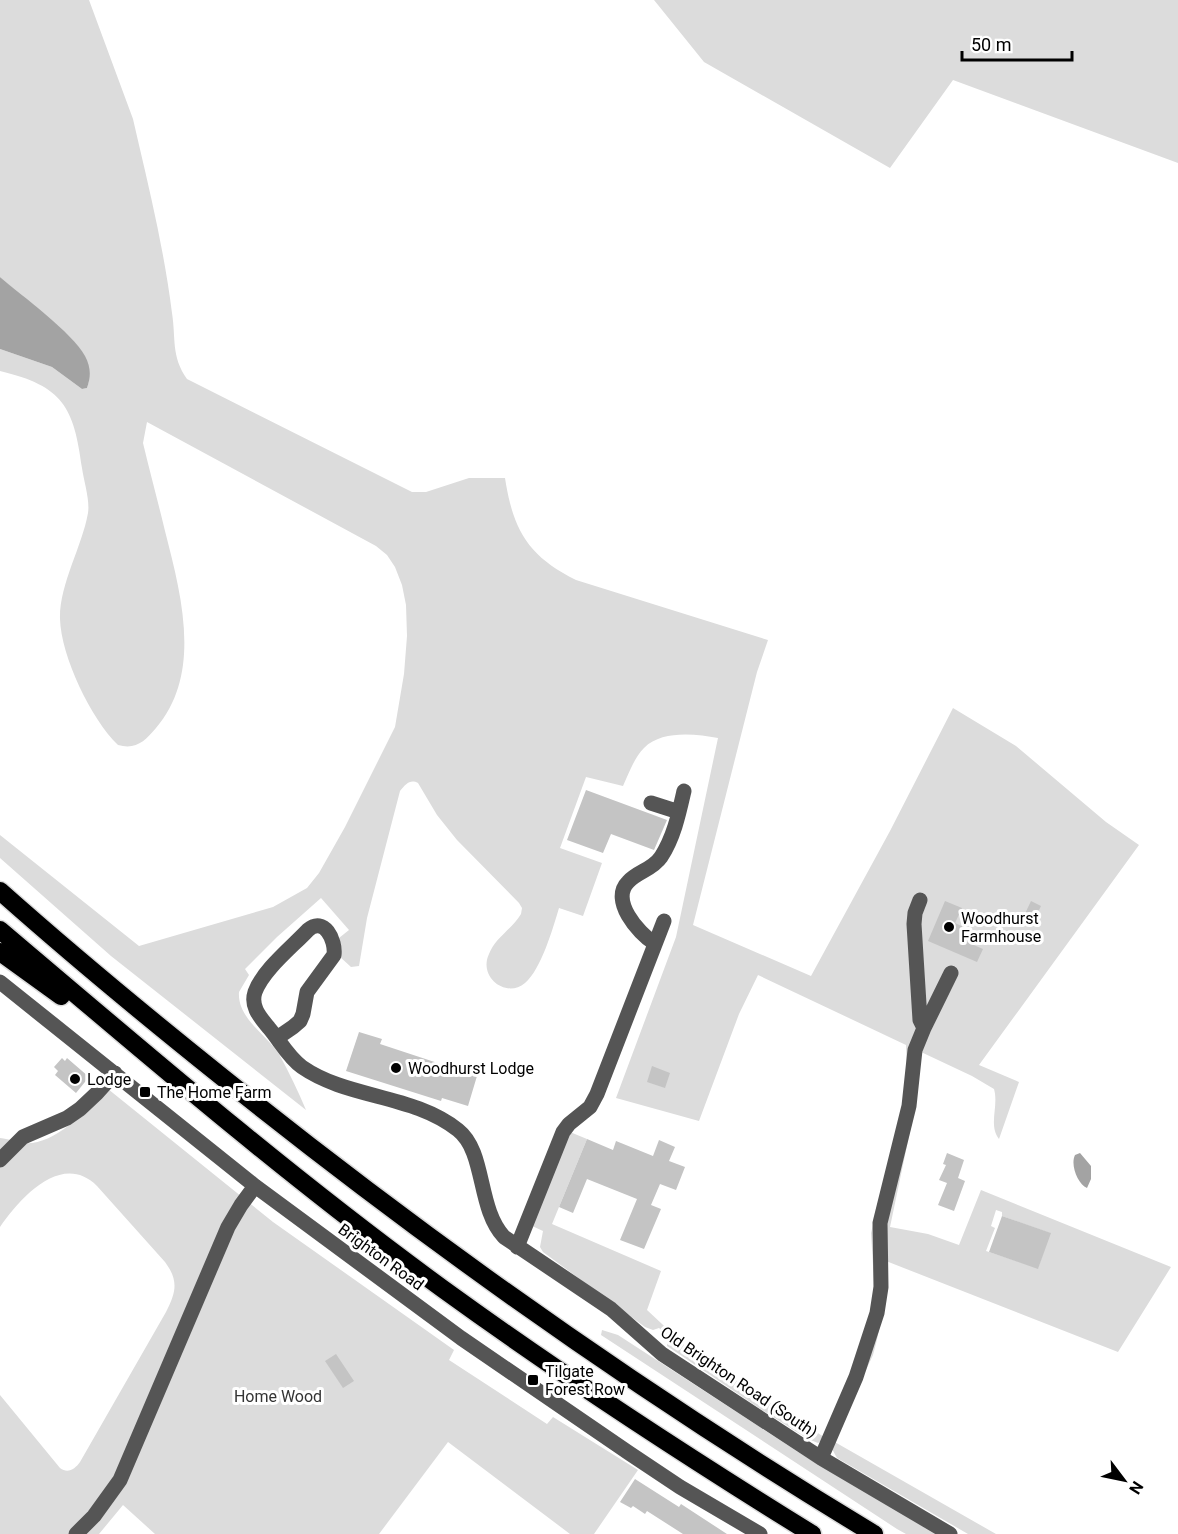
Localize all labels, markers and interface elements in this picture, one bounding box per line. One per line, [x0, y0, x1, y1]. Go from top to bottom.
scale bar [962, 24, 1072, 62]
text: 50 m [971, 34, 1011, 55]
place label: Woodhurst Farmhouse [961, 909, 1041, 946]
marker: Woodhurst Farmhouse [942, 920, 956, 934]
place label: Woodhurst Lodge [408, 1059, 534, 1078]
marker: Woodhurst Lodge [389, 1061, 403, 1075]
place label: Lodge [87, 1070, 131, 1089]
marker: Lodge [68, 1072, 82, 1086]
place label: The Home Farm [157, 1083, 272, 1102]
marker: The Home Farm [138, 1085, 152, 1099]
street label: Brighton Road [335, 1220, 427, 1294]
street label: Old Brighton Road (South) [657, 1322, 821, 1442]
place label: Tilgate Forest Row [545, 1362, 625, 1399]
marker: Tilgate Forest Row [526, 1373, 540, 1387]
park label: Home Wood [234, 1387, 322, 1406]
north arrow [1094, 1450, 1154, 1510]
text: N [1125, 1478, 1147, 1498]

